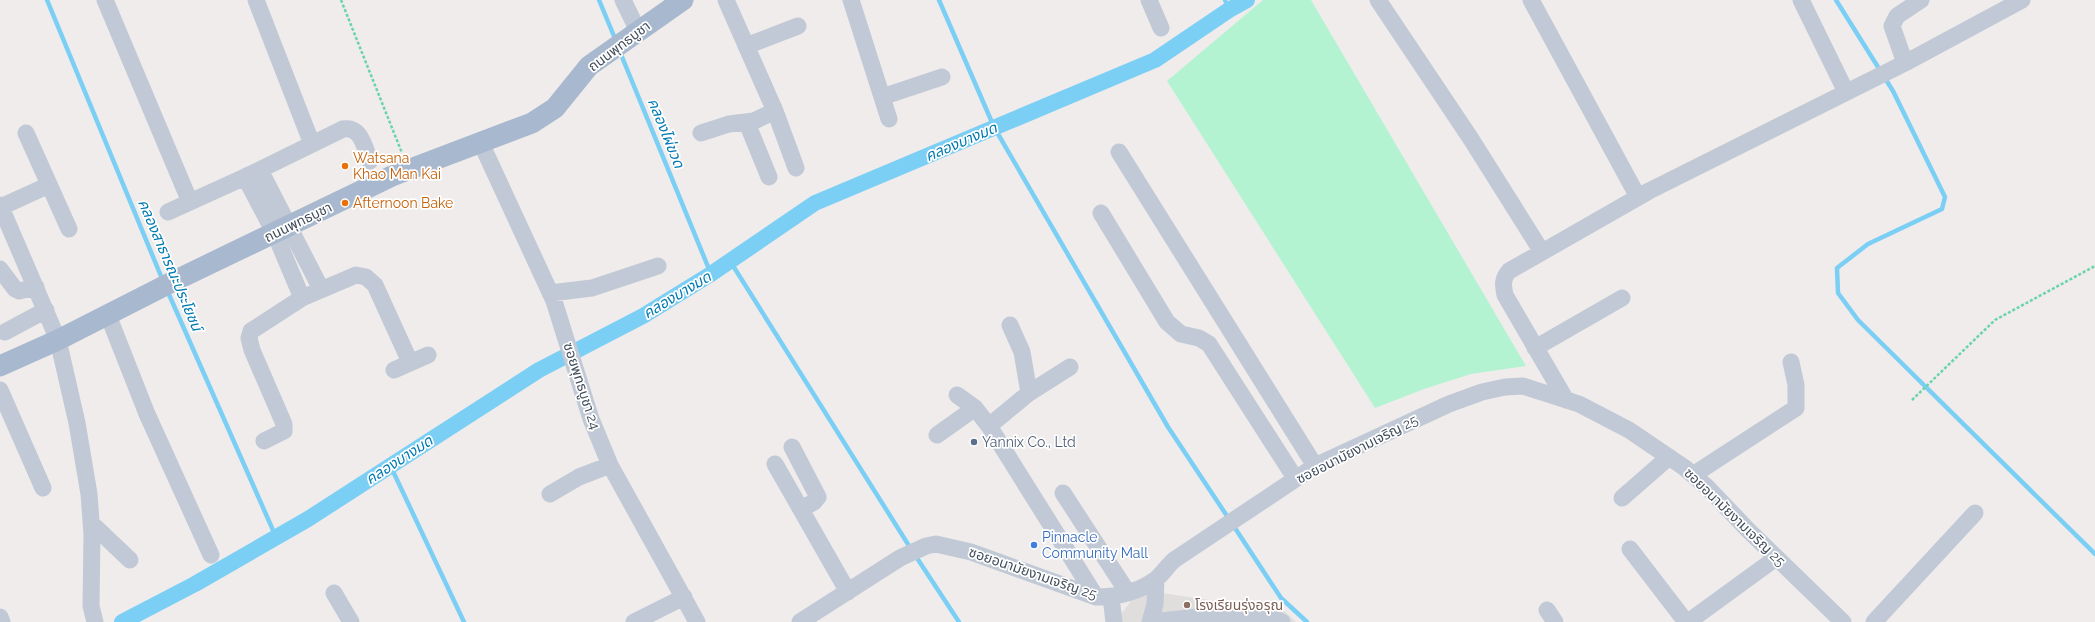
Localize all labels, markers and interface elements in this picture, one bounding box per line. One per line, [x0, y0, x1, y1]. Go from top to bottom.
street label: ถนนพุทธบูชา [585, 18, 654, 75]
water label: คลองไผ่ขวด [644, 96, 688, 171]
water label: คลองบางมด [922, 119, 1000, 165]
place label: Watsana Khao Man Kai [353, 150, 441, 182]
marker: Watsana Khao Man Kai [340, 161, 350, 171]
place label: Afternoon Bake [353, 195, 453, 211]
water label: คลองสาธารณะประโยชน์ [134, 196, 207, 336]
marker: Afternoon Bake [340, 198, 350, 208]
street label: ถนนพุทธบูชา [262, 199, 335, 246]
water label: คลองบางมด [640, 267, 715, 322]
street label: ซอยพุทธบูชา 24 [559, 341, 604, 432]
street label: ซอยอนามัยงามเจริญ 25 [1294, 411, 1421, 487]
water label: คลองบางมด [362, 431, 436, 488]
place label: Yannix Co., Ltd [982, 434, 1076, 450]
marker: Yannix Co., Ltd [969, 437, 979, 447]
street label: ซอยอนามัยงามเจริญ 25 [1681, 465, 1789, 570]
place label: Pinnacle Community Mall [1042, 529, 1148, 561]
marker: Pinnacle Community Mall [1029, 540, 1039, 550]
street label: ซอยอนามัยงามเจริญ 25 [967, 544, 1099, 603]
place label: โรงเรียนรุ่งอรุณ [1195, 597, 1283, 614]
marker: โรงเรียนรุ่งอรุณ [1182, 600, 1192, 610]

